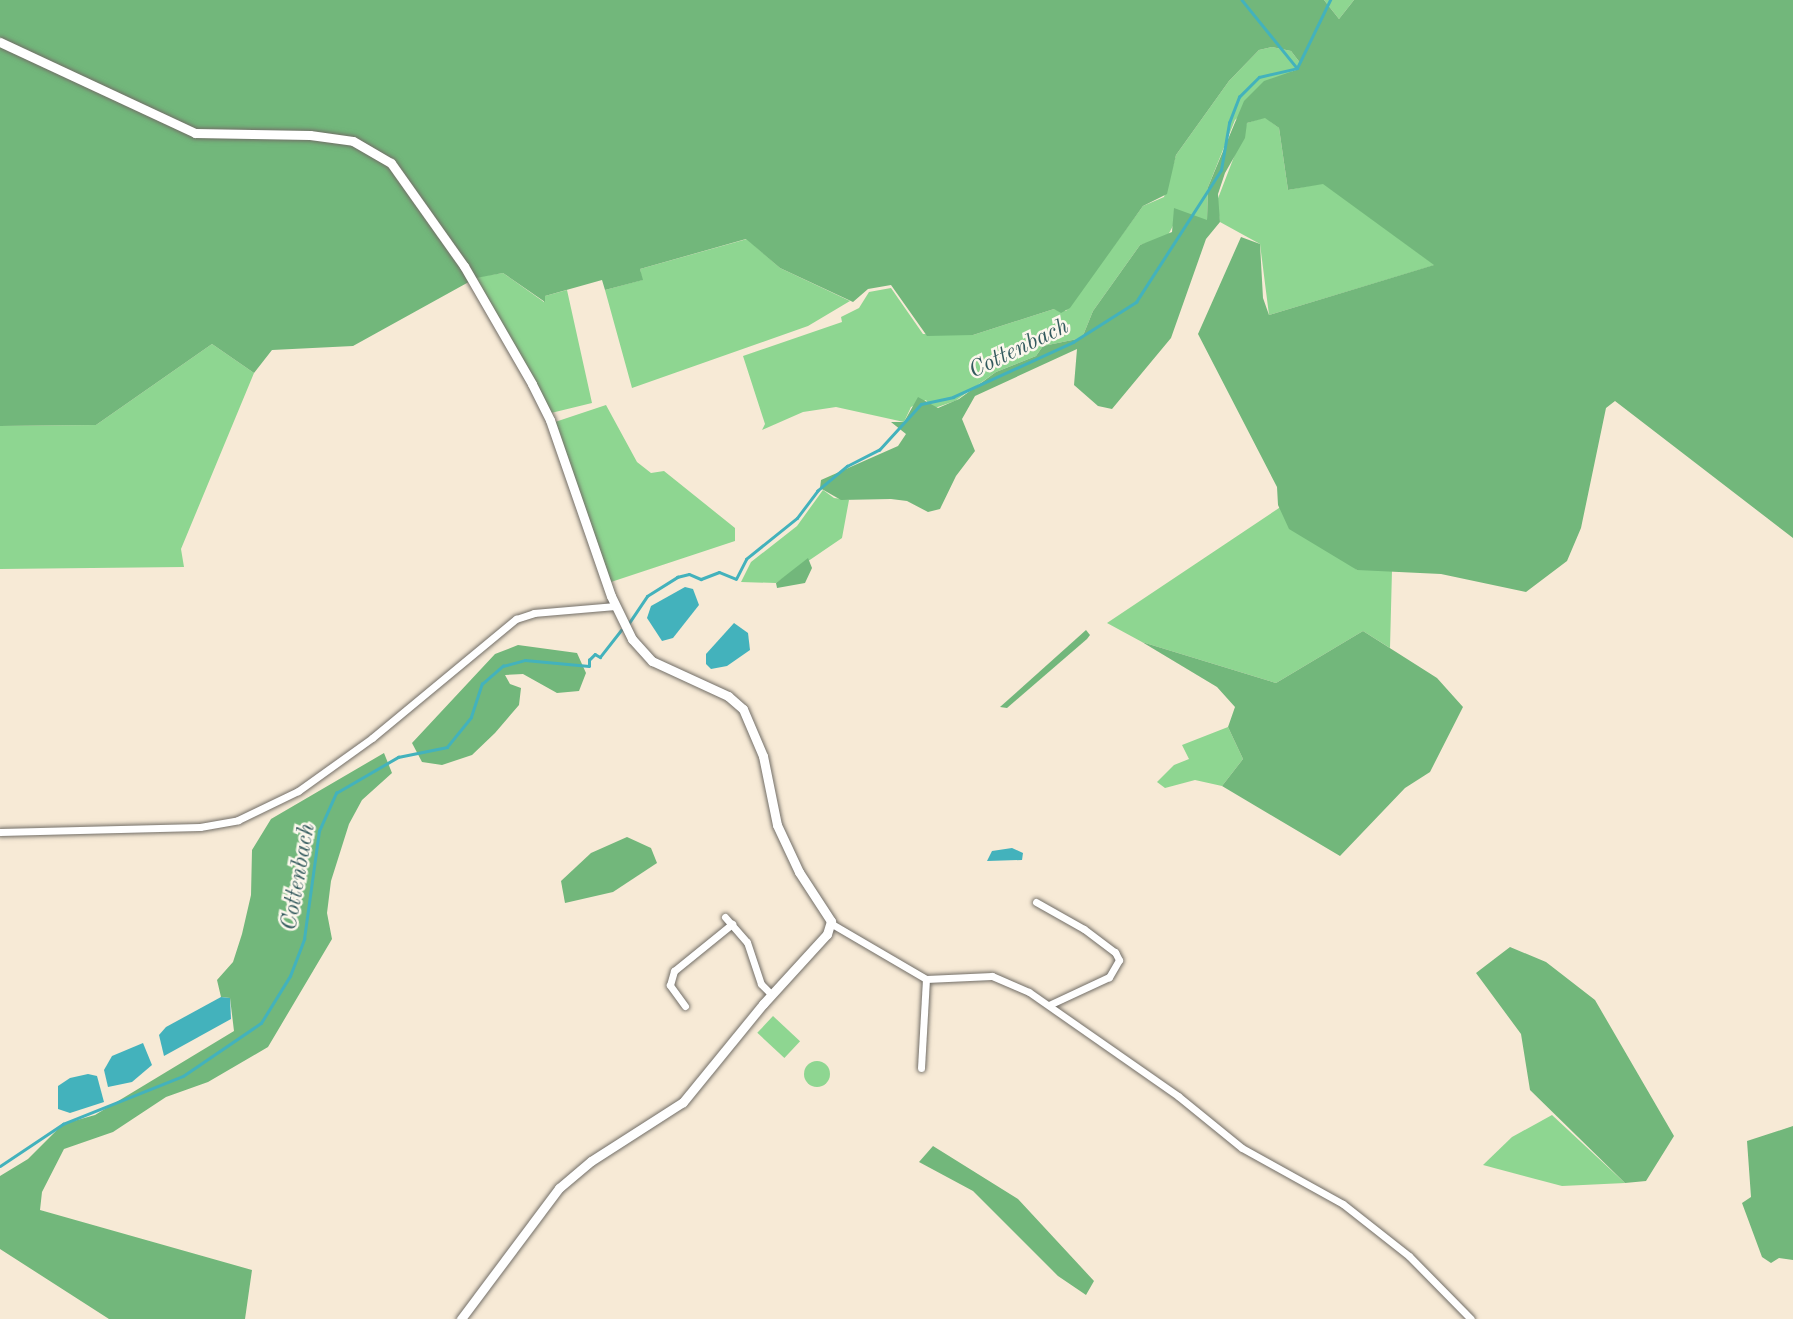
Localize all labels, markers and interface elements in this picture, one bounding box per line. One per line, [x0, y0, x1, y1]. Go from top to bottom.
water label: Cottenbach [964, 313, 1074, 385]
water label: Cottenbach [276, 821, 322, 933]

